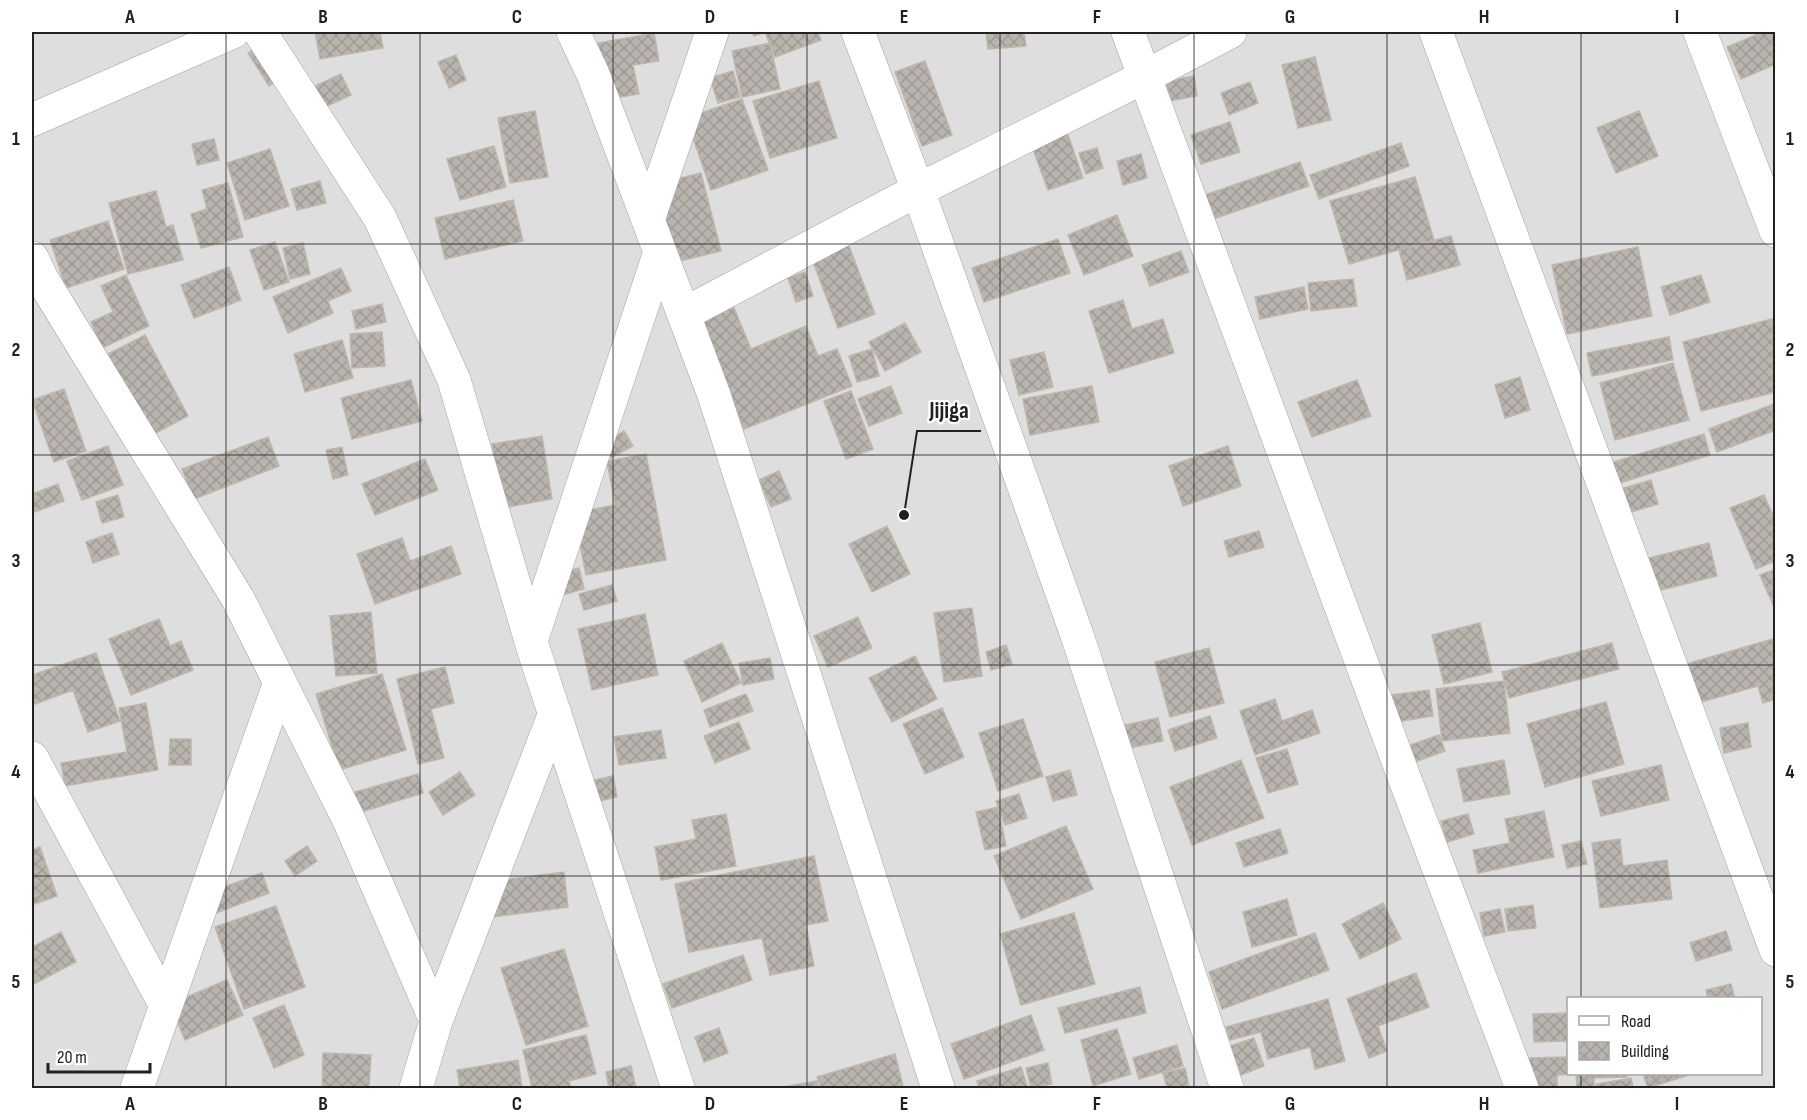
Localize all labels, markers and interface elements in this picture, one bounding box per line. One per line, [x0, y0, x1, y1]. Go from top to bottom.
text: A [124, 5, 135, 29]
text: B [318, 5, 328, 29]
text: C [512, 5, 522, 29]
text: D [705, 5, 715, 29]
text: E [900, 5, 908, 29]
text: F [1093, 5, 1101, 29]
text: G [1285, 5, 1295, 29]
text: H [1479, 5, 1489, 29]
text: I [1675, 5, 1679, 29]
text: 1 [12, 127, 20, 151]
text: 1 [1786, 127, 1794, 151]
text: 2 [12, 338, 20, 362]
text: 2 [1786, 338, 1794, 362]
callout: Jijiga [917, 389, 981, 431]
text: Jijiga [928, 396, 969, 425]
text: 3 [12, 549, 21, 573]
text: 3 [1786, 549, 1795, 573]
text: 4 [11, 760, 21, 784]
text: 4 [1785, 760, 1795, 784]
text: 5 [12, 970, 21, 994]
text: 5 [1786, 970, 1795, 994]
legend [1567, 997, 1762, 1075]
text: Road [1621, 1011, 1651, 1032]
scale bar [48, 1036, 150, 1074]
text: Building [1621, 1041, 1669, 1062]
text: 20 m [57, 1047, 87, 1068]
text: A [124, 1092, 135, 1116]
text: B [318, 1092, 328, 1116]
text: C [512, 1092, 522, 1116]
text: D [705, 1092, 715, 1116]
text: E [900, 1092, 908, 1116]
text: F [1093, 1092, 1101, 1116]
text: G [1285, 1092, 1295, 1116]
text: H [1479, 1092, 1489, 1116]
text: I [1675, 1092, 1679, 1116]

